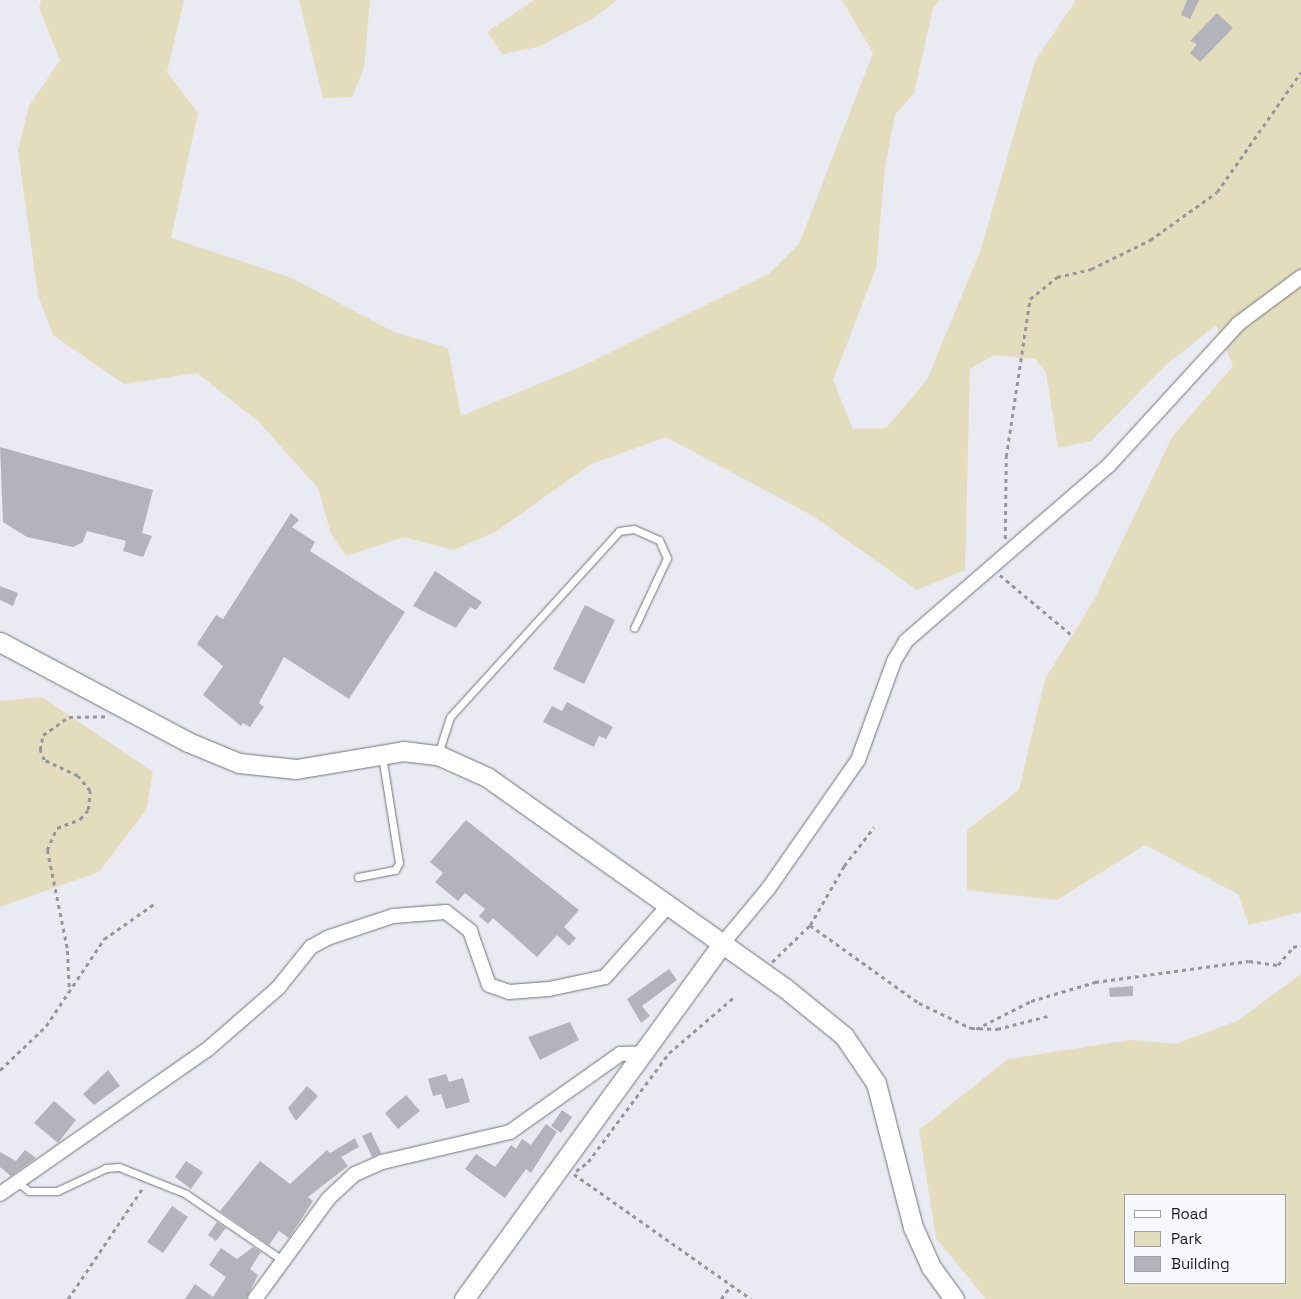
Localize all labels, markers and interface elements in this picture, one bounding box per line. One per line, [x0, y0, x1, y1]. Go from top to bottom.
legend [1124, 1194, 1286, 1284]
text: Road [1171, 1204, 1208, 1223]
text: Park [1171, 1229, 1202, 1248]
text: Building [1171, 1254, 1230, 1273]

